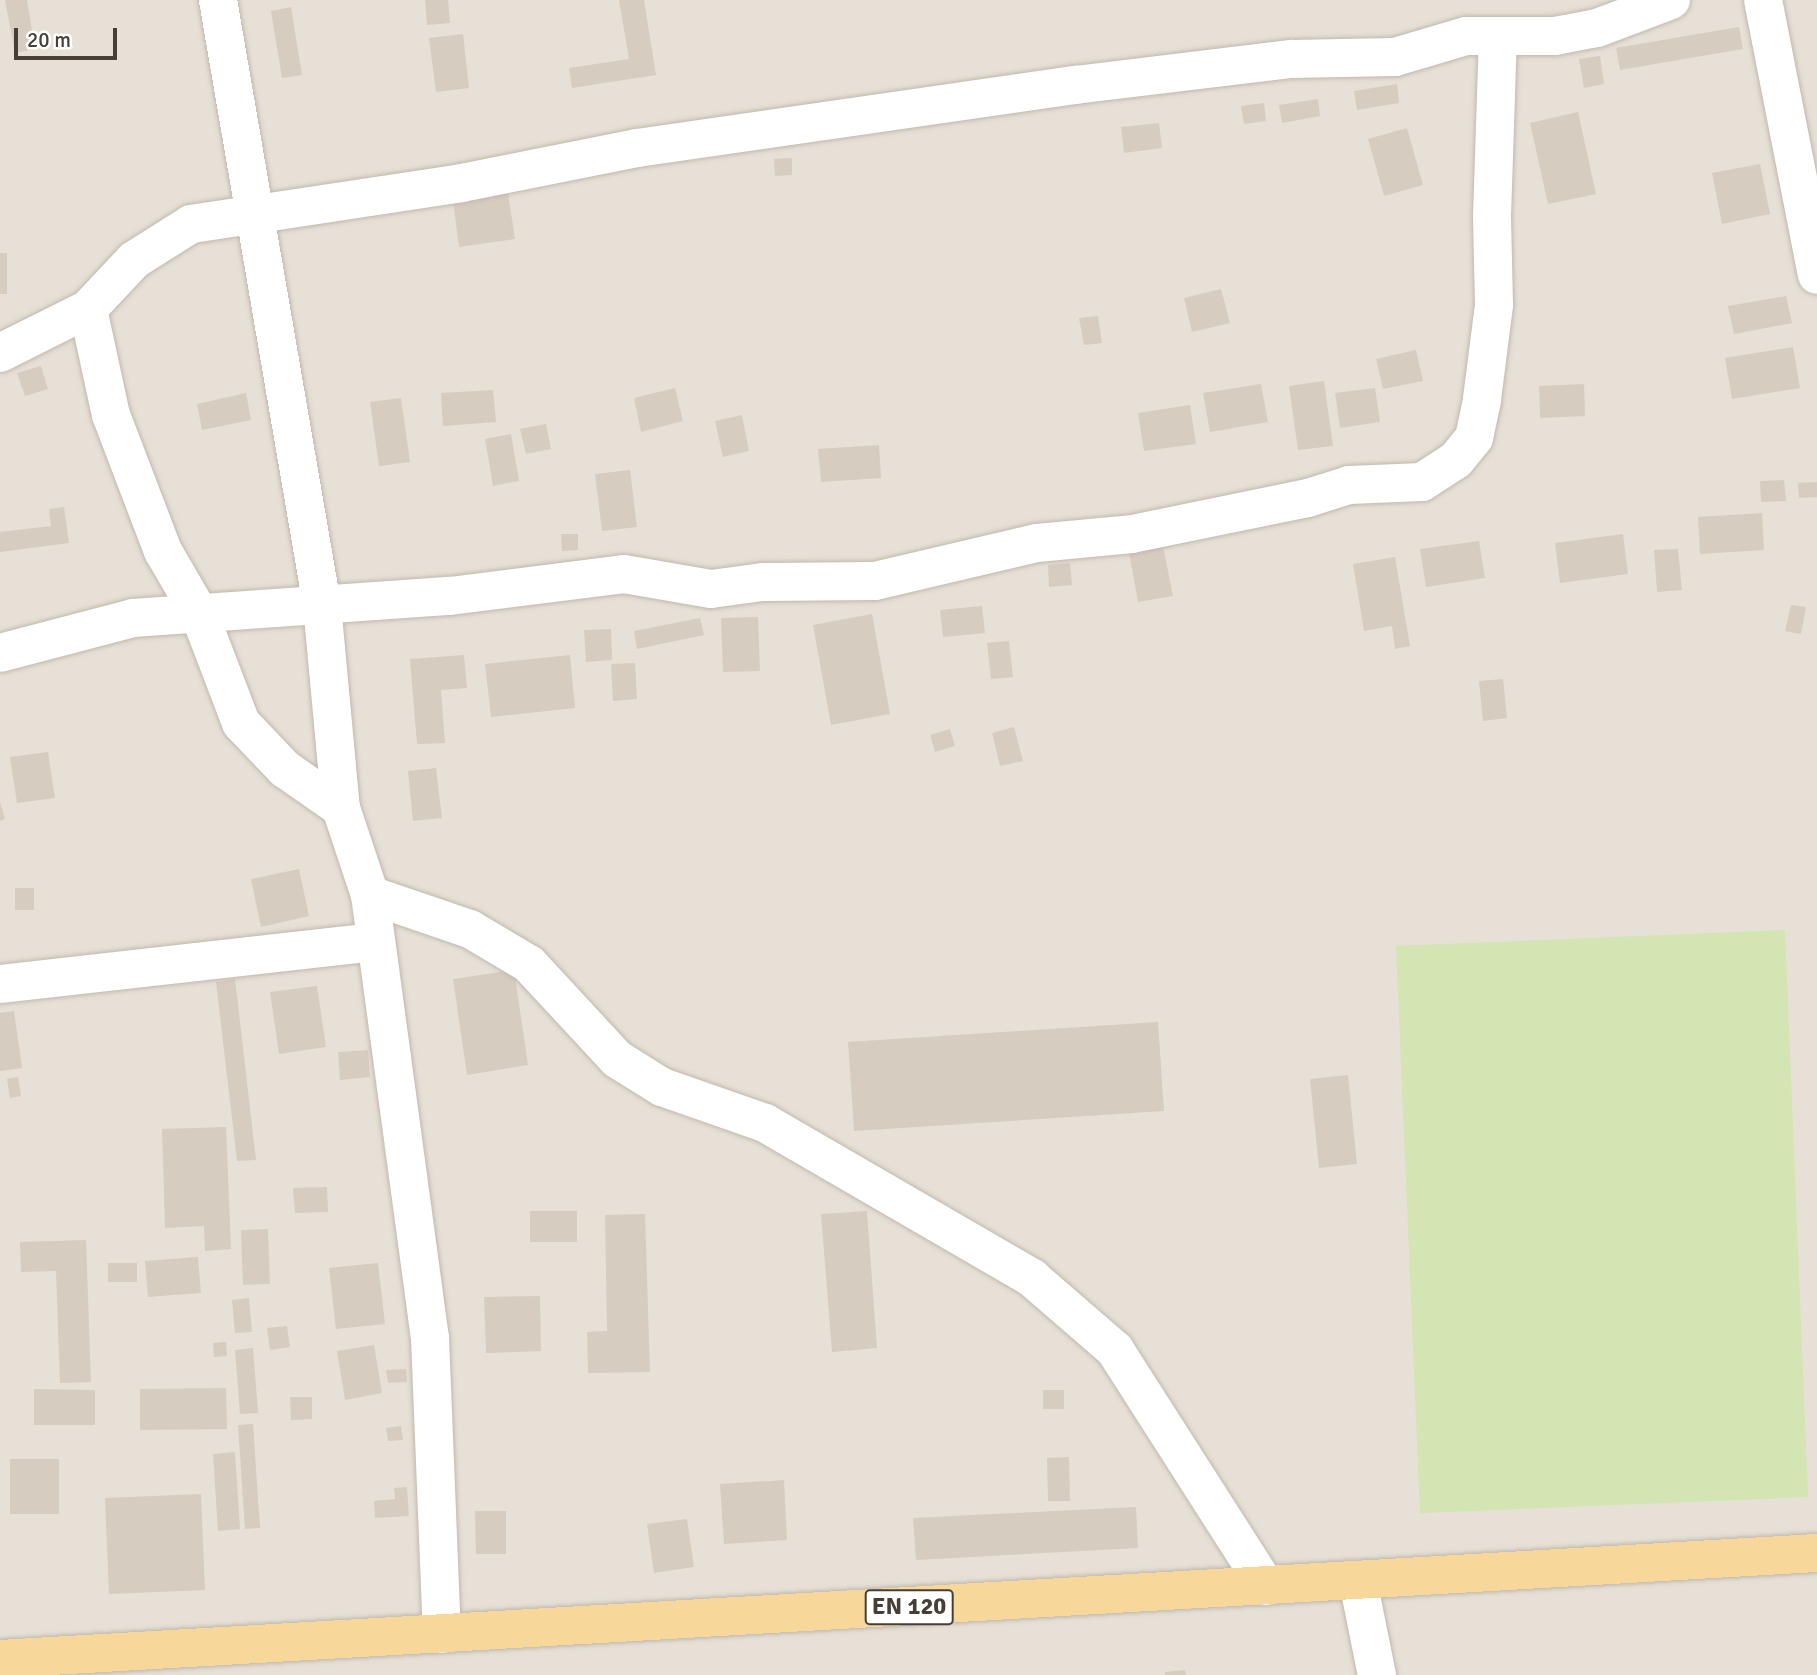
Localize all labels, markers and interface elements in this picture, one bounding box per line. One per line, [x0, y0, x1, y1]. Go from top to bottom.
scale bar [18, 14, 121, 58]
text: 20 m [27, 27, 71, 53]
road number: EN 120 [864, 1587, 954, 1628]

